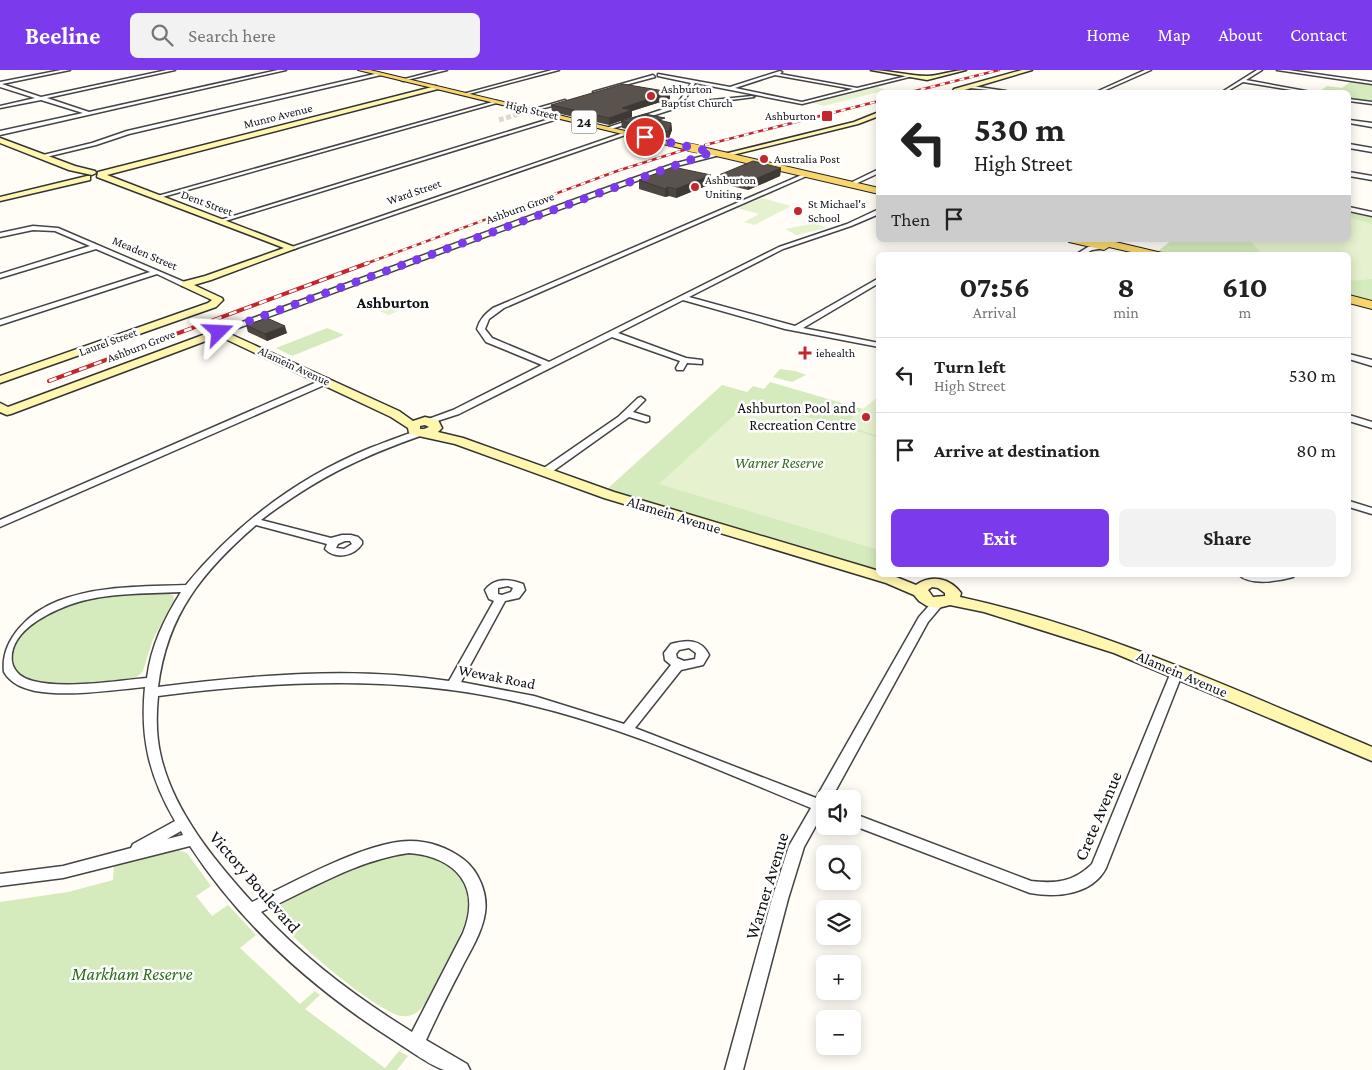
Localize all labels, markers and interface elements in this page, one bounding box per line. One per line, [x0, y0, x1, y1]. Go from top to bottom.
search box [130, 13, 480, 58]
icon: search [148, 21, 176, 49]
text: Beeline [25, 22, 100, 49]
text: Search here [188, 25, 276, 46]
text: Home [1087, 25, 1130, 45]
text: Map [1158, 25, 1190, 45]
text: About [1218, 25, 1262, 45]
text: Contact [1290, 25, 1347, 45]
place label: Ashburton Baptist Church [661, 82, 733, 110]
marker: Ashburton Baptist Church [645, 90, 657, 102]
street label: High Street [504, 97, 561, 123]
street label: Munro Avenue [242, 101, 314, 131]
place label: Ashburton [765, 109, 817, 123]
marker: Ashburton [820, 109, 834, 123]
icon: left [891, 110, 956, 175]
text: 530 m [974, 110, 1065, 149]
road number: 24 [572, 111, 596, 134]
pin [624, 116, 666, 158]
icon: arrive [631, 123, 659, 151]
text: High Street [974, 151, 1072, 176]
place label: Australia Post [774, 152, 841, 166]
marker: Australia Post [758, 153, 770, 165]
place label: Ashburton Uniting [705, 173, 757, 201]
street label: Ward Street [385, 176, 444, 208]
marker: Ashburton Uniting [689, 181, 701, 193]
street label: Dent Street [179, 187, 236, 219]
street label: Ashburn Grove [484, 189, 556, 227]
place label: St Michael's School [808, 197, 866, 225]
marker: St Michael's School [792, 205, 804, 217]
icon: arrive [940, 205, 968, 233]
text: Then [891, 209, 930, 230]
street label: Meaden Street [110, 233, 181, 273]
text: 07:56 [959, 270, 1030, 303]
text: 8 [1117, 270, 1135, 303]
text: 610 [1222, 270, 1268, 303]
district label: Ashburton [356, 294, 429, 311]
text: Arrival [973, 304, 1016, 321]
text: min [1113, 304, 1139, 321]
text: m [1238, 304, 1251, 321]
position arrow [192, 305, 244, 357]
street label: Laurel Street [77, 325, 140, 359]
street label: Ashburn Grove [105, 327, 177, 365]
street label: Alamein Avenue [256, 343, 332, 389]
marker: iehealth [798, 346, 812, 360]
place label: iehealth [816, 346, 856, 360]
text: Turn left [934, 356, 1006, 377]
icon: left [891, 361, 919, 389]
text: 530 m [1289, 365, 1336, 386]
text: High Street [934, 377, 1006, 394]
place label: Ashburton Pool and Recreation Centre [738, 400, 856, 433]
marker: Ashburton Pool and Recreation Centre [860, 411, 872, 423]
icon: arrive [891, 436, 919, 464]
text: Arrive at destination [934, 440, 1100, 461]
text: 80 m [1296, 440, 1336, 461]
park label: Warner Reserve [735, 455, 823, 471]
street label: Alamein Avenue [625, 493, 723, 537]
button: Exit [891, 509, 1109, 567]
button: Share [1119, 509, 1336, 567]
street label: Alamein Avenue [1134, 648, 1230, 700]
street label: Wewak Road [457, 662, 537, 692]
street label: Crete Avenue [1070, 768, 1126, 863]
map controls [816, 790, 861, 1055]
button: sound [816, 790, 861, 835]
street label: Victory Boulevard [205, 827, 305, 937]
street label: Warner Avenue [741, 830, 793, 942]
button: search [816, 845, 861, 890]
button: layers [816, 900, 861, 945]
button: + [816, 955, 861, 1000]
park label: Markham Reserve [70, 964, 193, 984]
button: − [816, 1010, 861, 1055]

